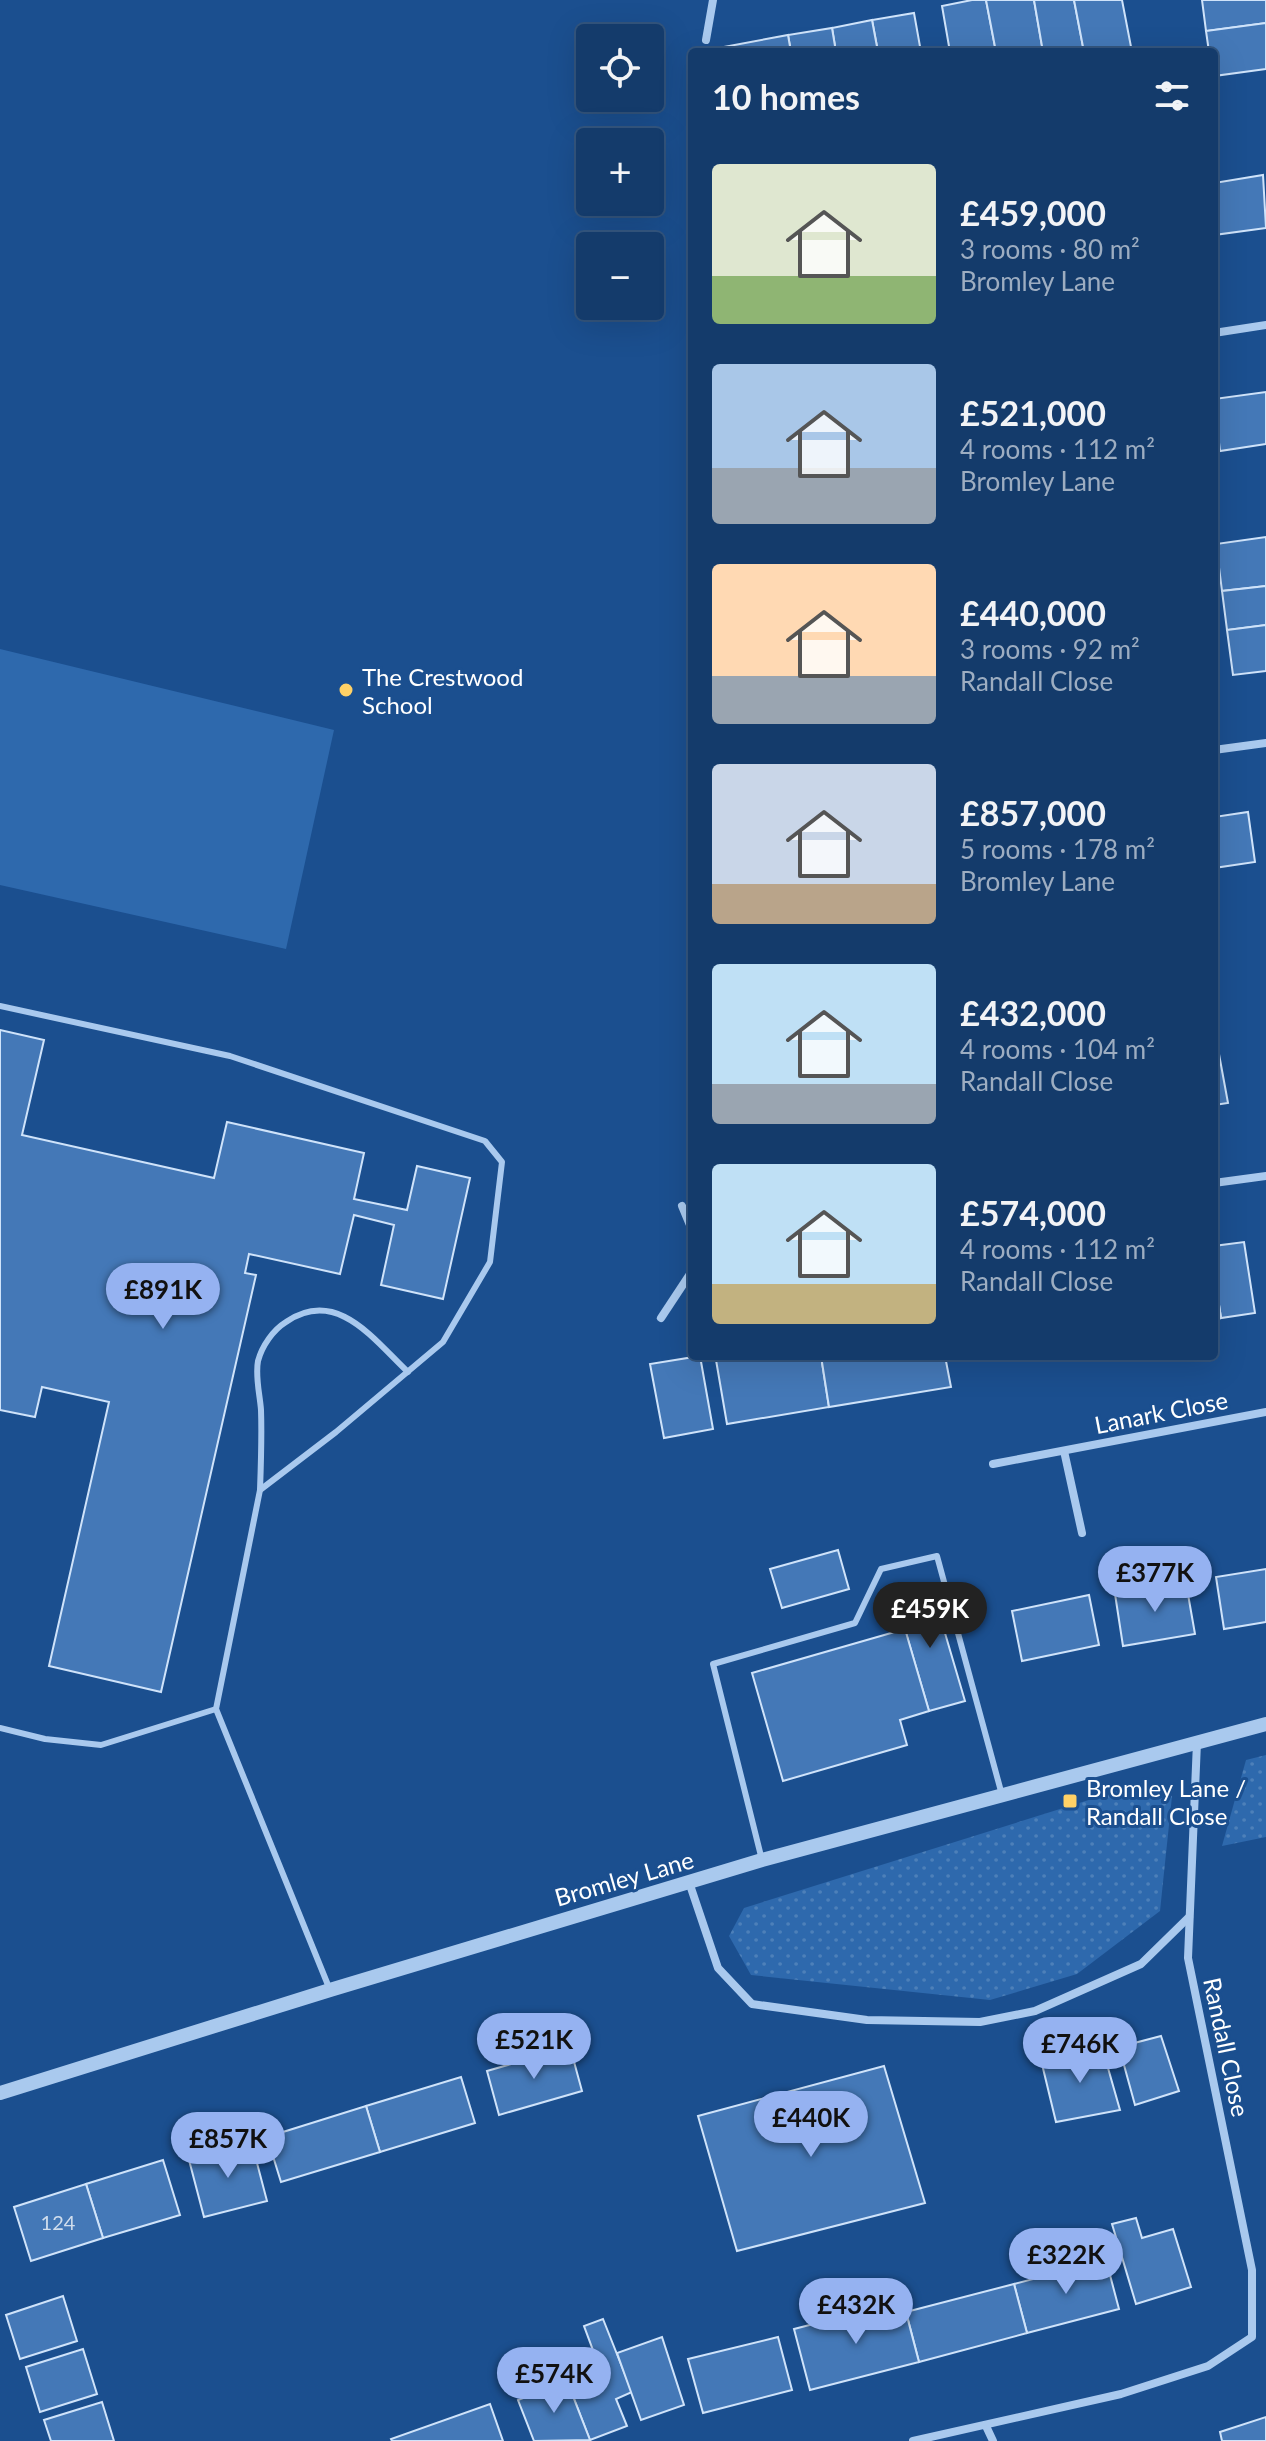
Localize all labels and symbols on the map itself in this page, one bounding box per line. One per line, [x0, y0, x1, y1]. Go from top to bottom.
place label: The Crestwood School [362, 662, 523, 719]
marker: The Crestwood School [337, 681, 355, 699]
pin: £891K [107, 1263, 219, 1331]
street label: Lanark Close [1092, 1385, 1230, 1439]
pin: £377K [1099, 1546, 1211, 1614]
pin: £459K [874, 1582, 986, 1650]
place label: Bromley Lane / Randall Close [1086, 1773, 1246, 1830]
marker: Bromley Lane / Randall Close [1061, 1792, 1079, 1810]
street label: Bromley Lane [551, 1844, 697, 1912]
street label: Randall Close [1198, 1975, 1256, 2119]
pin: £521K [478, 2013, 590, 2081]
pin: £746K [1024, 2017, 1136, 2085]
pin: £440K [755, 2091, 867, 2159]
pin: £857K [172, 2112, 284, 2180]
house number: 124 [41, 2210, 76, 2234]
pin: £322K [1010, 2228, 1122, 2296]
pin: £432K [800, 2278, 912, 2346]
pin: £574K [498, 2347, 610, 2415]

